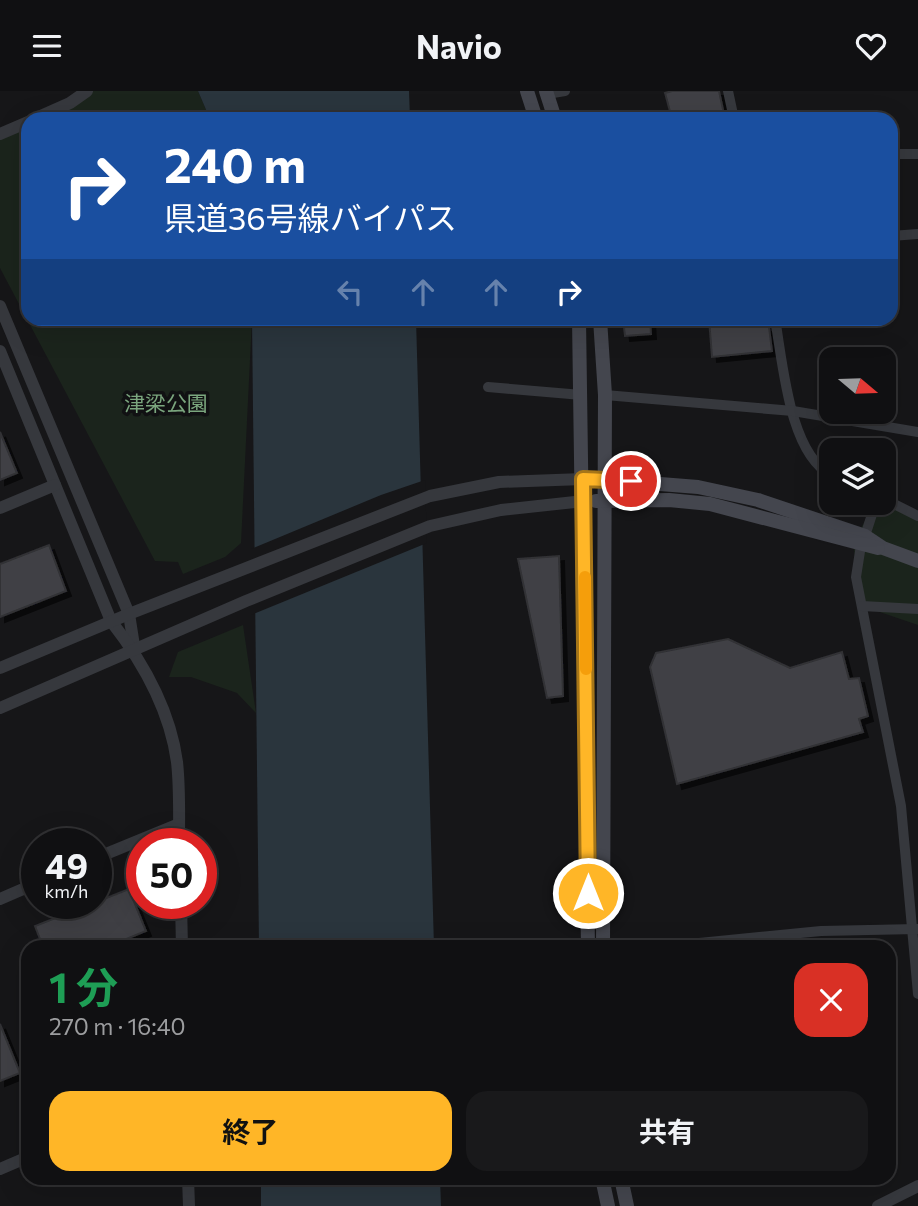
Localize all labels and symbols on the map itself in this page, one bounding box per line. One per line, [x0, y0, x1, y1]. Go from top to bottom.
north arrow [819, 347, 896, 423]
park label: 津梁公園 [124, 390, 208, 415]
pin [601, 451, 661, 511]
speed limit sign: 50 [126, 828, 217, 919]
position arrow [551, 856, 625, 930]

